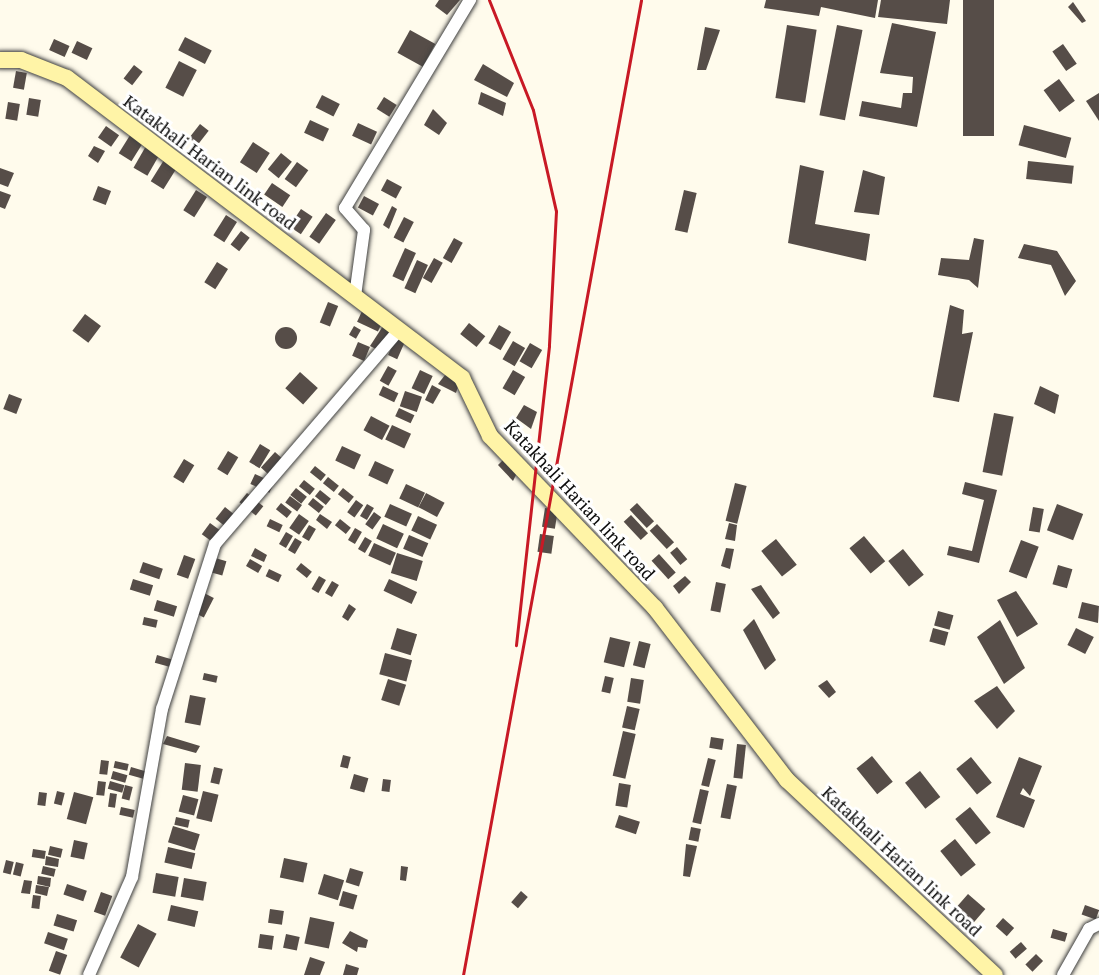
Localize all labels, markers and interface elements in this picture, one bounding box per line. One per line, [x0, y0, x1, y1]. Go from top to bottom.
street label: Katakhali Harian link road [119, 90, 301, 234]
street label: Katakhali Harian link road [500, 416, 660, 584]
street label: Katakhali Harian link road [818, 781, 986, 941]

